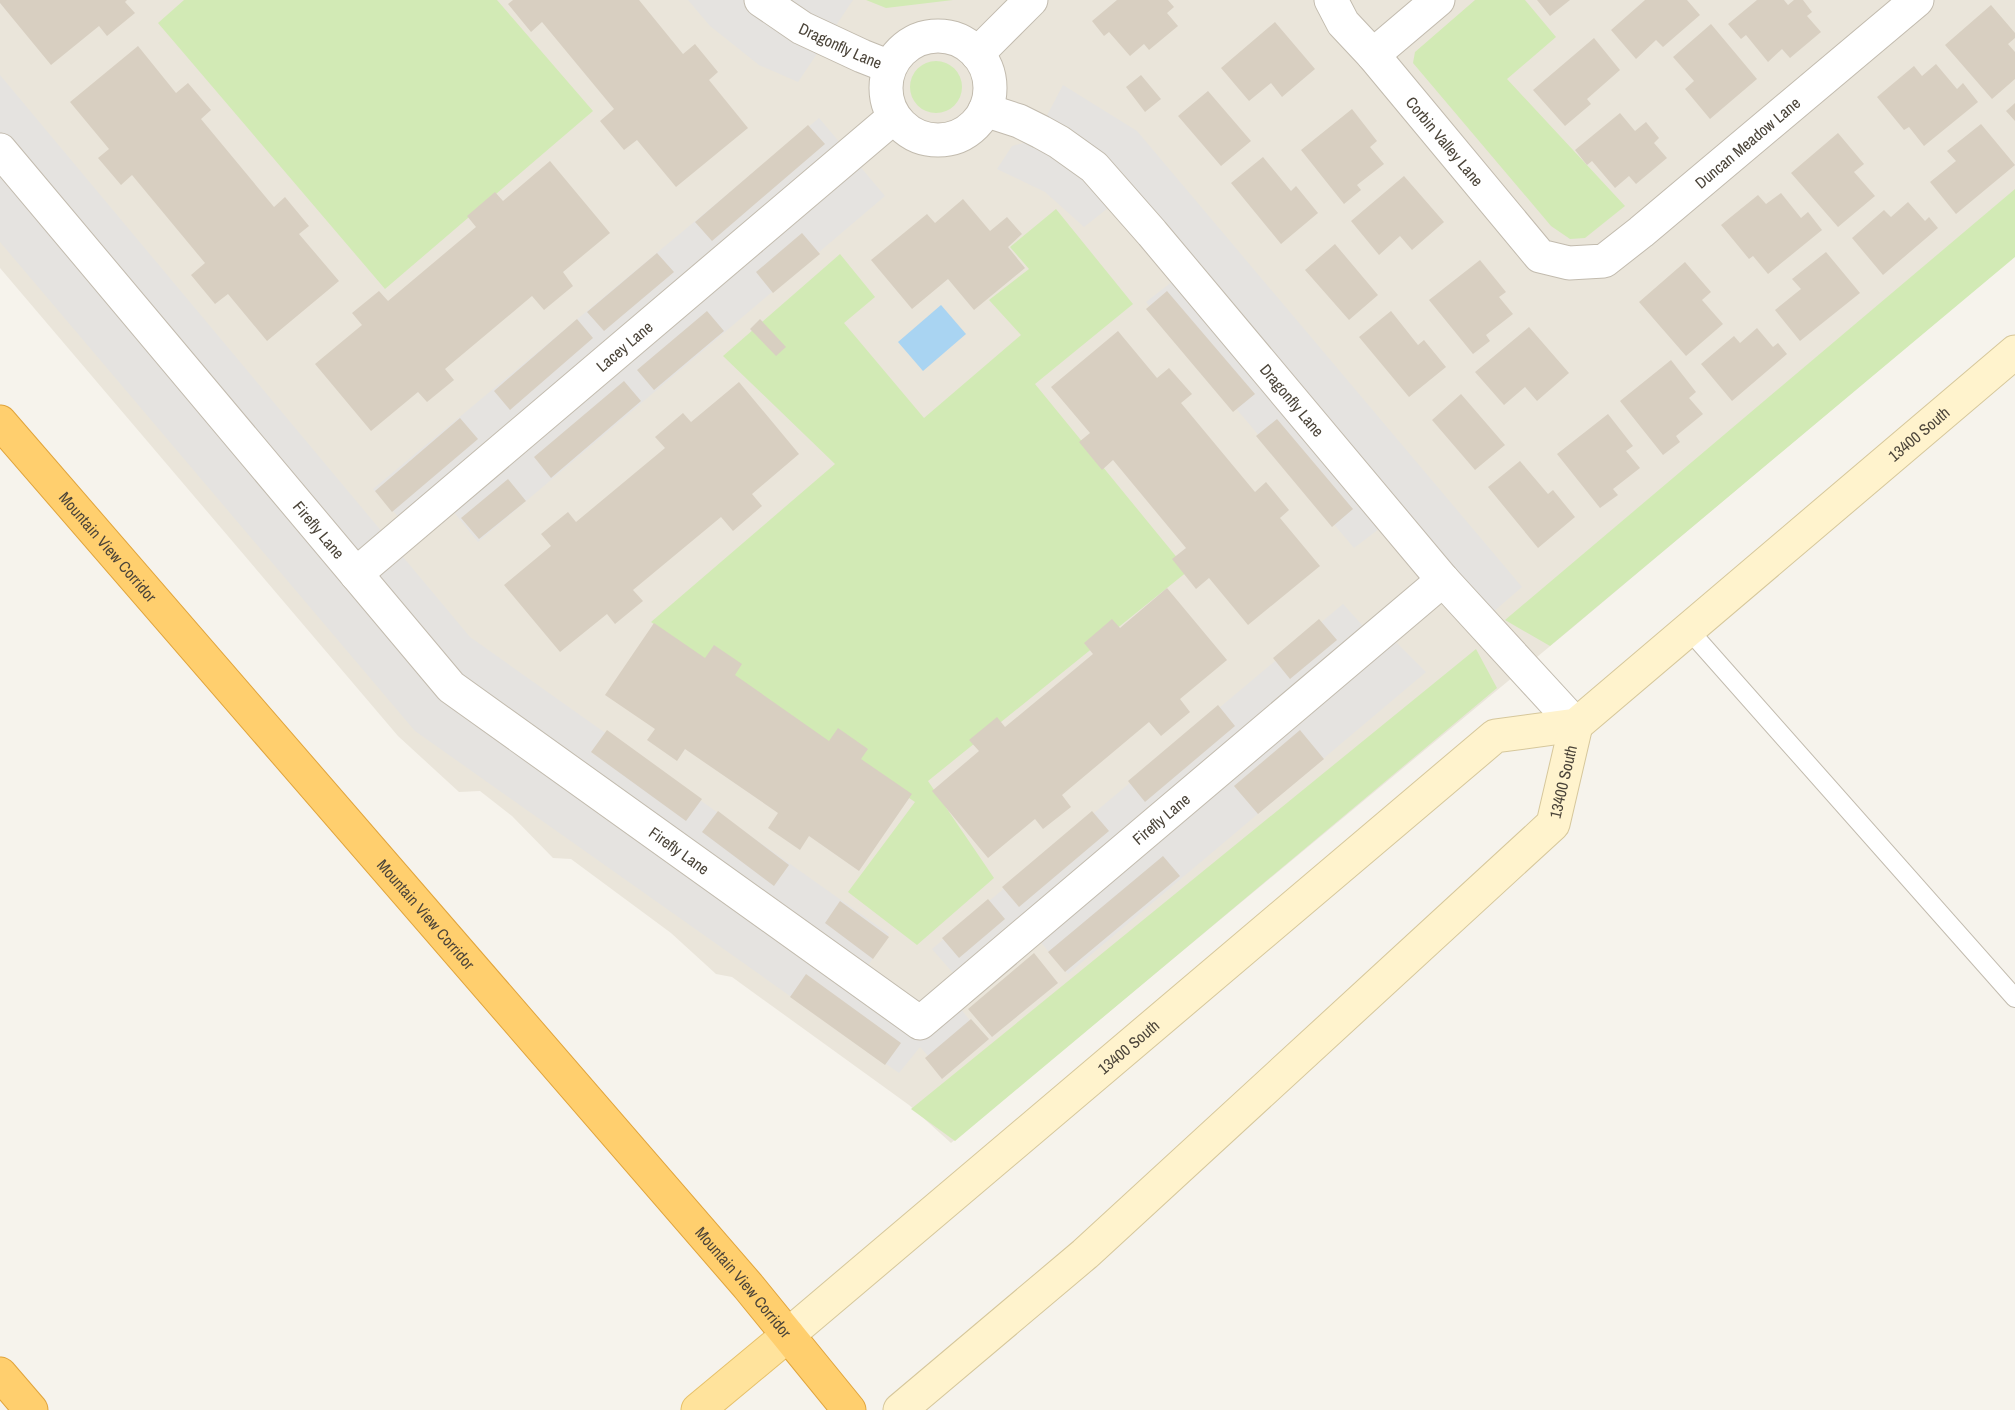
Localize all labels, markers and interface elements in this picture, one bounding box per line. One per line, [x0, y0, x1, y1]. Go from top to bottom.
street label: Dragonfly Lane [795, 17, 885, 74]
street label: Corbin Valley Lane [1401, 92, 1489, 191]
street label: Duncan Meadow Lane [1690, 92, 1805, 193]
street label: Lacey Lane [591, 316, 657, 376]
street label: Dragonfly Lane [1255, 359, 1329, 441]
street label: 13400 South [1883, 401, 1954, 466]
street label: Mountain View Corridor [54, 487, 162, 607]
street label: Firefly Lane [288, 496, 350, 563]
street label: 13400 South [1544, 743, 1582, 820]
street label: Firefly Lane [1127, 788, 1195, 850]
street label: Firefly Lane [645, 821, 714, 880]
street label: Mountain View Corridor [372, 854, 480, 974]
street label: 13400 South [1093, 1014, 1164, 1079]
street label: Mountain View Corridor [690, 1222, 797, 1343]

